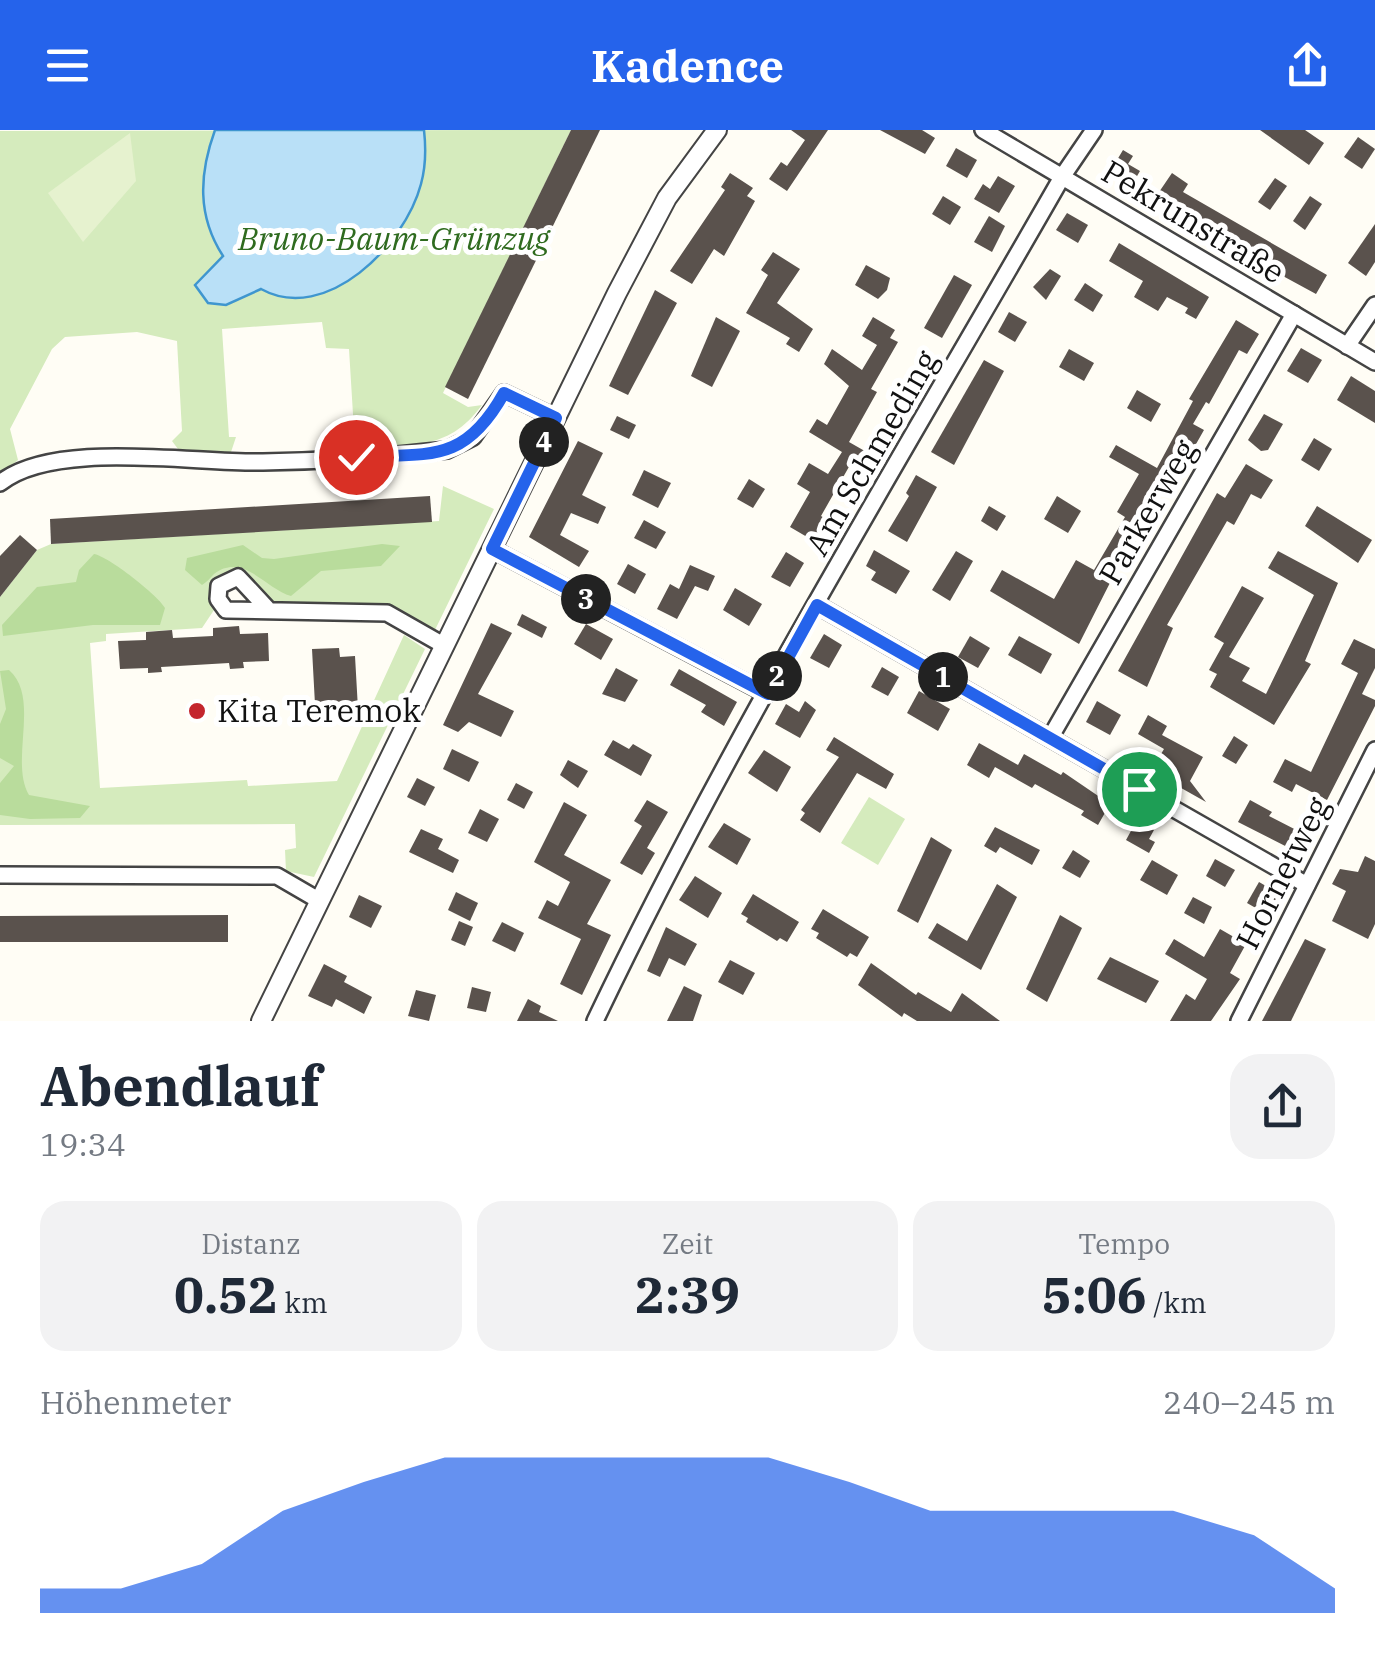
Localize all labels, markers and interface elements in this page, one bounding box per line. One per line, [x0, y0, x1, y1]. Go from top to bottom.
text: Kadence [591, 36, 784, 94]
icon: menu [40, 38, 95, 93]
icon: share [1280, 38, 1335, 93]
street label: Pekrunstraße [1094, 150, 1293, 292]
park label: Bruno-Baum-Grünzug [237, 217, 551, 259]
street label: Am Schmeding [795, 342, 947, 563]
pin [314, 415, 399, 500]
pin: 4 [519, 417, 569, 467]
text: 4 [536, 423, 552, 460]
icon: check [329, 430, 384, 485]
street label: Parkerweg [1089, 431, 1206, 592]
pin: 3 [561, 574, 611, 624]
text: 3 [578, 580, 594, 617]
pin: 2 [752, 651, 802, 701]
pin: 1 [918, 652, 968, 702]
text: 2 [769, 657, 785, 694]
text: 1 [935, 658, 951, 695]
place label: Kita Teremok [217, 689, 421, 731]
marker: Kita Teremok [186, 700, 208, 722]
pin [1097, 747, 1182, 832]
icon: arrive [1112, 762, 1167, 817]
street label: Hornetweg [1226, 789, 1338, 956]
text: Abendlauf [40, 1050, 321, 1121]
button: share [1230, 1054, 1335, 1159]
text: 19:34 [40, 1123, 126, 1165]
text: Distanz [201, 1225, 301, 1262]
text: Zeit [662, 1225, 713, 1262]
text: Tempo [1078, 1225, 1170, 1262]
text: 0.52 [174, 1262, 278, 1327]
text: 2:39 [635, 1262, 740, 1327]
text: 5:06 [1042, 1262, 1147, 1327]
text: km [278, 1284, 328, 1321]
text: /km [1147, 1284, 1207, 1321]
text: Höhenmeter [40, 1381, 231, 1423]
text: 240–245 m [1163, 1381, 1335, 1423]

